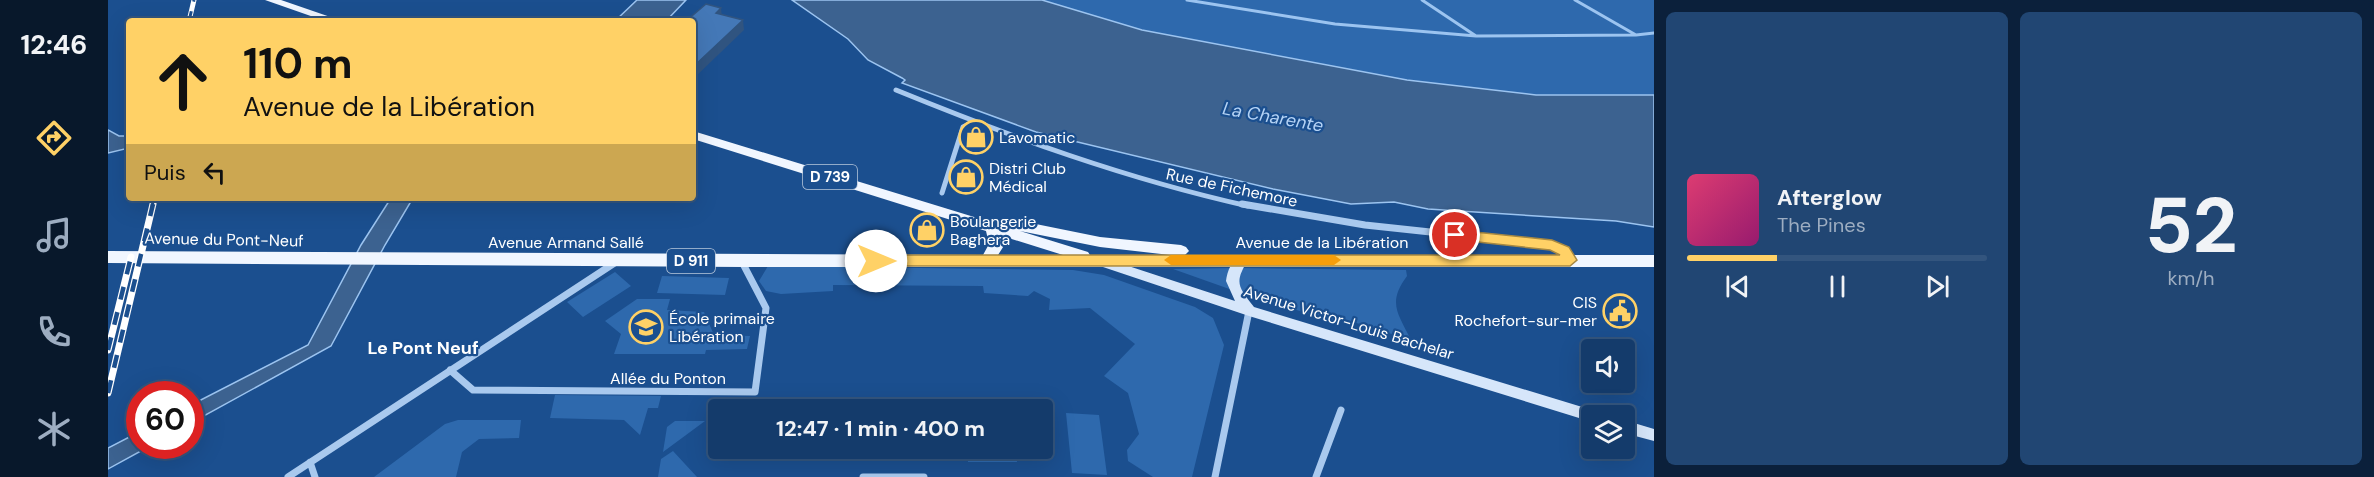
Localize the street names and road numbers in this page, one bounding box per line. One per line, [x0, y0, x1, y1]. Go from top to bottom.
street label: Rue de Fichemore [1164, 163, 1299, 212]
road number: D 739 [803, 165, 857, 189]
street label: Avenue du Pont-Neuf [144, 228, 304, 251]
street label: Avenue Armand Sallé [488, 232, 644, 253]
street label: Avenue de la Libération [1235, 232, 1409, 253]
road number: D 911 [667, 249, 715, 273]
street label: Avenue Victor-Louis Bachelar [1241, 280, 1457, 365]
street label: Allée du Ponton [610, 368, 726, 389]

